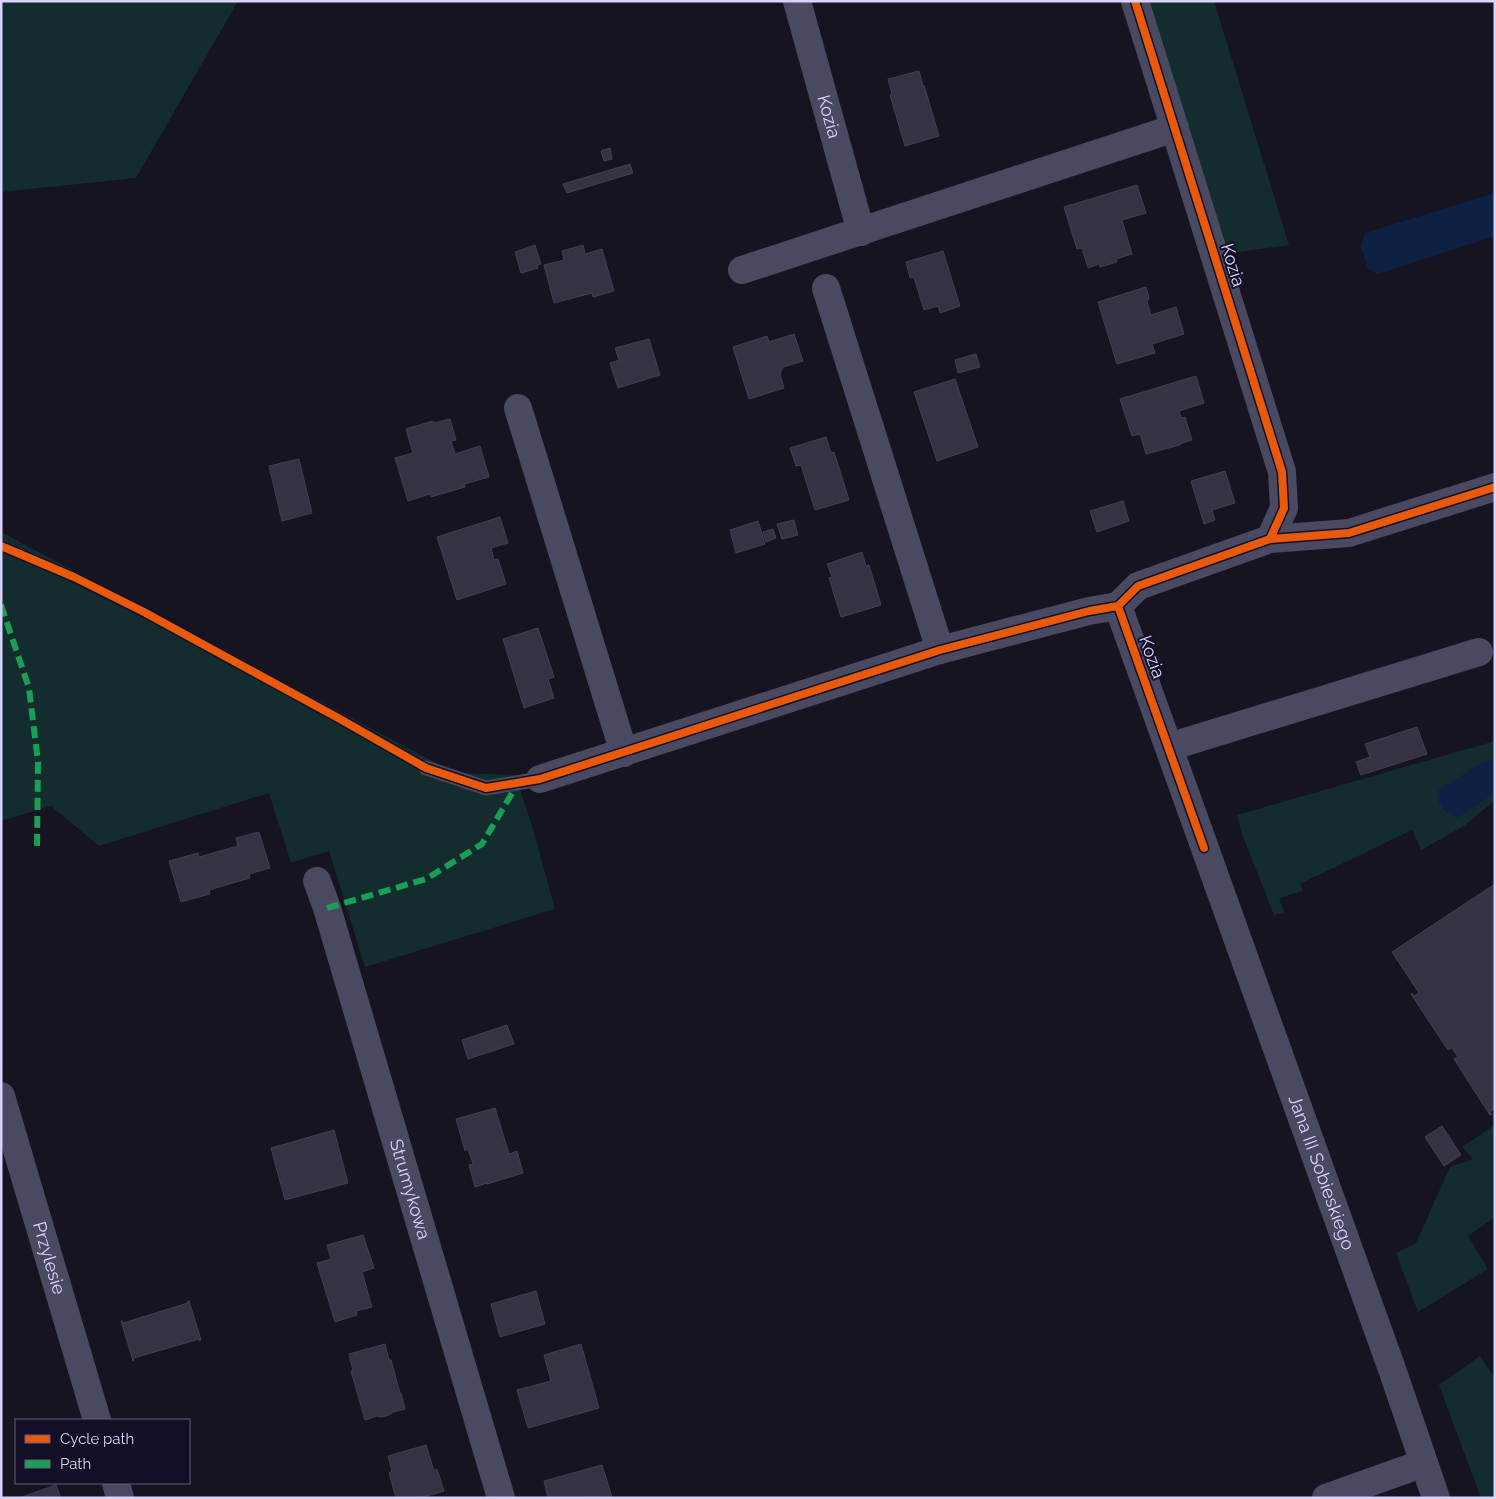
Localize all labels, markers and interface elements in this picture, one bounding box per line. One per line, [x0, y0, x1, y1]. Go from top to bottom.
street label: Kozia [814, 92, 846, 141]
street label: Kozia [1217, 241, 1250, 289]
street label: Kozia [1135, 633, 1170, 681]
street label: Jana III Sobieskiego [1284, 1092, 1359, 1253]
street label: Strumykowa [386, 1136, 435, 1242]
street label: Przylesie [29, 1219, 70, 1297]
legend [15, 1419, 190, 1484]
text: Cycle path [60, 1430, 134, 1448]
text: Path [60, 1455, 91, 1473]

